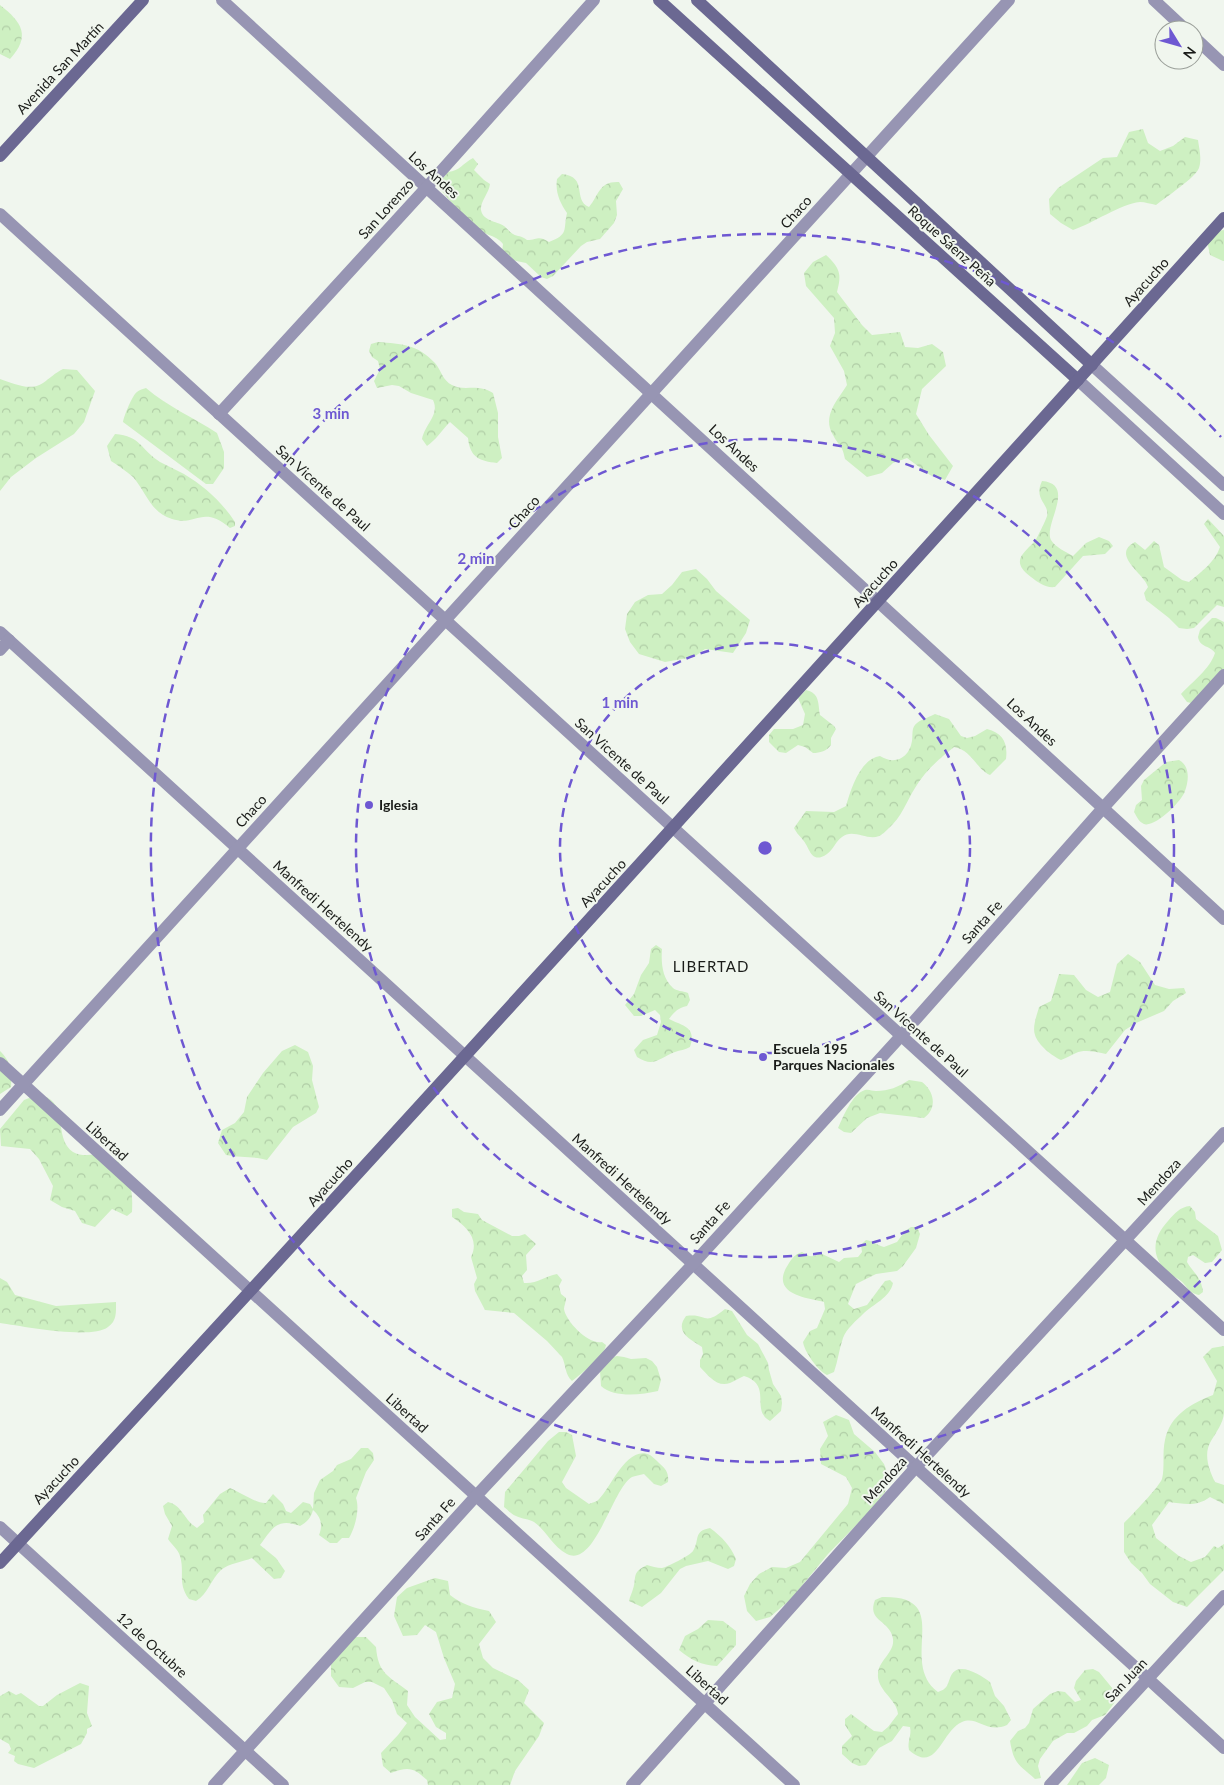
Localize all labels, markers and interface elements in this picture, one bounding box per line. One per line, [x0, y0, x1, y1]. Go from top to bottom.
street label: Avenida San Martín [12, 18, 107, 117]
north arrow [1154, 20, 1204, 70]
text: N [1180, 44, 1200, 63]
street label: Los Andes [405, 147, 463, 202]
street label: San Lorenzo [354, 175, 417, 242]
street label: Chaco [776, 192, 815, 232]
street label: Roque Sáenz Peña [905, 202, 1000, 290]
street label: Ayacucho [1119, 254, 1172, 310]
text: 3 min [312, 404, 350, 422]
street label: Los Andes [706, 420, 763, 475]
street label: San Vicente de Paul [273, 441, 374, 534]
street label: Chaco [504, 492, 543, 532]
text: 2 min [457, 549, 495, 567]
street label: Ayacucho [848, 555, 901, 611]
text: 1 min [601, 693, 639, 711]
street label: Los Andes [1004, 694, 1061, 749]
street label: San Vicente de Paul [572, 714, 673, 807]
street label: Chaco [231, 791, 270, 831]
place label: Iglesia [379, 796, 418, 813]
marker: Iglesia [363, 799, 375, 811]
centre of rings [756, 839, 774, 857]
street label: Ayacucho [576, 855, 629, 910]
street label: Manfredi Hertelendy [270, 856, 377, 955]
street label: Santa Fe [958, 896, 1005, 947]
district label: LIBERTAD [673, 957, 749, 975]
street label: San Vicente de Paul [871, 987, 972, 1080]
place label: Escuela 195 Parques Nacionales [773, 1040, 895, 1073]
marker: Escuela 195 Parques Nacionales [757, 1051, 769, 1063]
street label: Libertad [83, 1117, 132, 1164]
street label: Manfredi Hertelendy [569, 1129, 676, 1228]
street label: Ayacucho [303, 1154, 356, 1210]
street label: Mendoza [1133, 1155, 1184, 1209]
street label: Santa Fe [686, 1196, 733, 1247]
street label: Libertad [383, 1389, 432, 1436]
street label: Manfredi Hertelendy [868, 1402, 975, 1501]
street label: Ayacucho [29, 1452, 82, 1507]
street label: Mendoza [859, 1453, 910, 1507]
street label: Santa Fe [411, 1493, 458, 1544]
street label: 12 de Octubre [113, 1608, 191, 1681]
street label: San Juan [1101, 1654, 1150, 1705]
street label: Libertad [683, 1661, 732, 1708]

